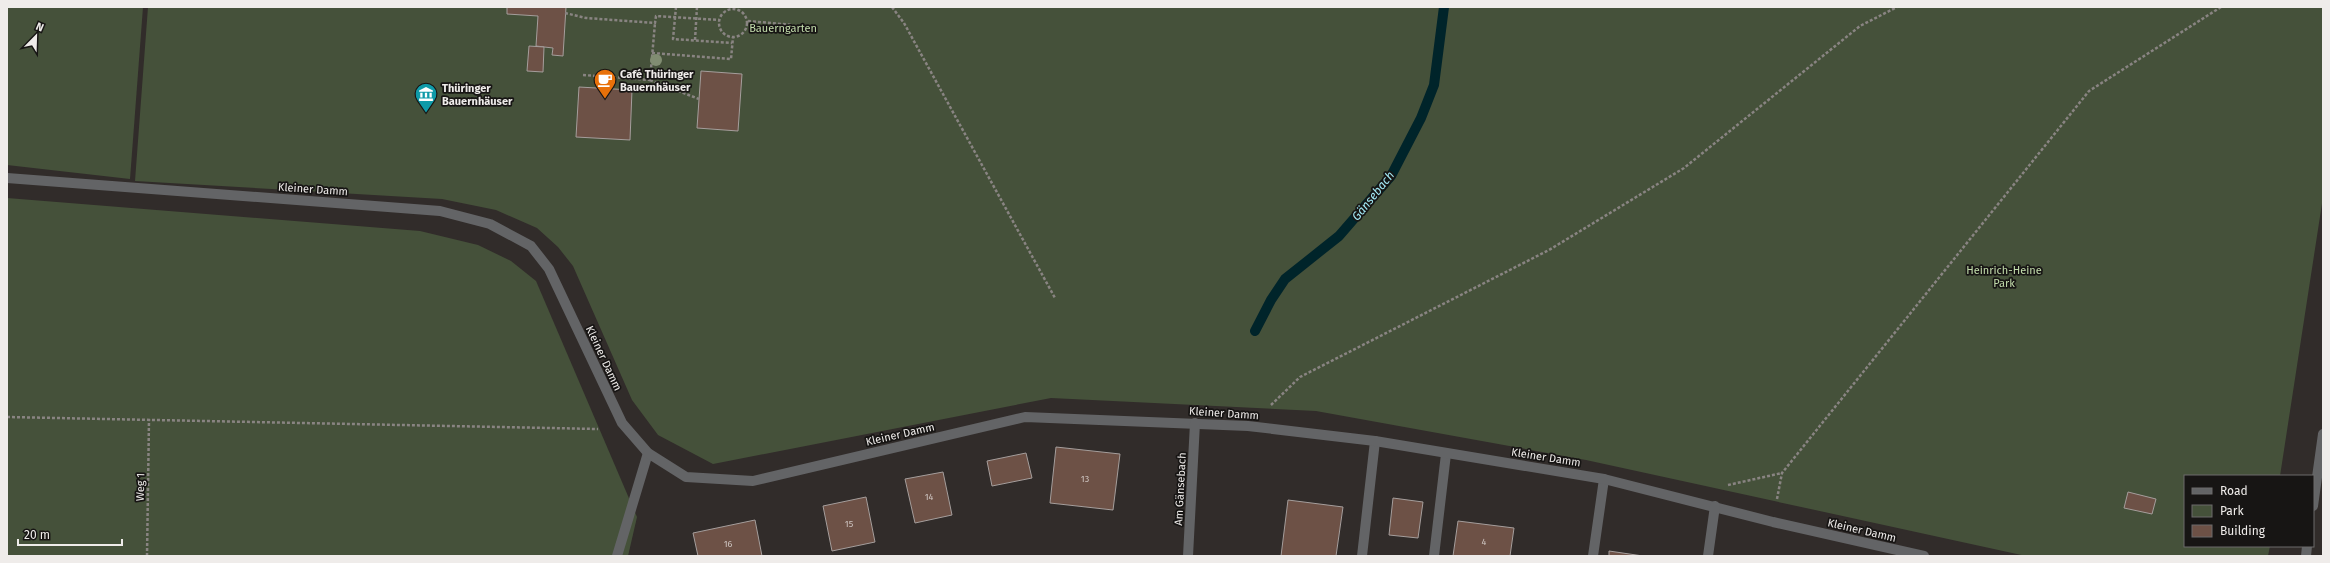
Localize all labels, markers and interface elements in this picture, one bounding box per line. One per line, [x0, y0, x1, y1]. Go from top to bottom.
north arrow [16, 16, 56, 56]
text: N [34, 20, 46, 35]
park label: Bauerngarten [749, 22, 817, 35]
cafe icon: Café Thüringer Bauernhäuser [592, 67, 618, 100]
place label: Café Thüringer Bauernhäuser [620, 68, 694, 94]
museum icon: Thüringer Bauernhäuser [413, 81, 439, 114]
place label: Thüringer Bauernhäuser [442, 82, 513, 108]
water label: Gänsebach [1349, 168, 1397, 224]
street label: Kleiner Damm [278, 181, 348, 198]
park label: Heinrich-Heine Park [1966, 264, 2042, 290]
street label: Kleiner Damm [583, 324, 624, 393]
street label: Kleiner Damm [1189, 405, 1259, 422]
street label: Kleiner Damm [864, 420, 936, 449]
street label: Kleiner Damm [1510, 446, 1582, 469]
street label: Am Gänsebach [1172, 452, 1189, 526]
street label: Weg 1 [134, 473, 147, 501]
house number: 13 [1081, 474, 1089, 484]
legend [2184, 475, 2314, 547]
text: Road [2220, 484, 2248, 498]
house number: 14 [925, 492, 934, 502]
text: Park [2220, 504, 2244, 518]
street label: Kleiner Damm [1826, 516, 1898, 545]
house number: 15 [845, 519, 854, 529]
scale bar [18, 521, 122, 547]
text: Building [2220, 524, 2266, 538]
text: 20 m [24, 528, 50, 542]
house number: 4 [1482, 537, 1487, 547]
house number: 16 [724, 539, 733, 549]

